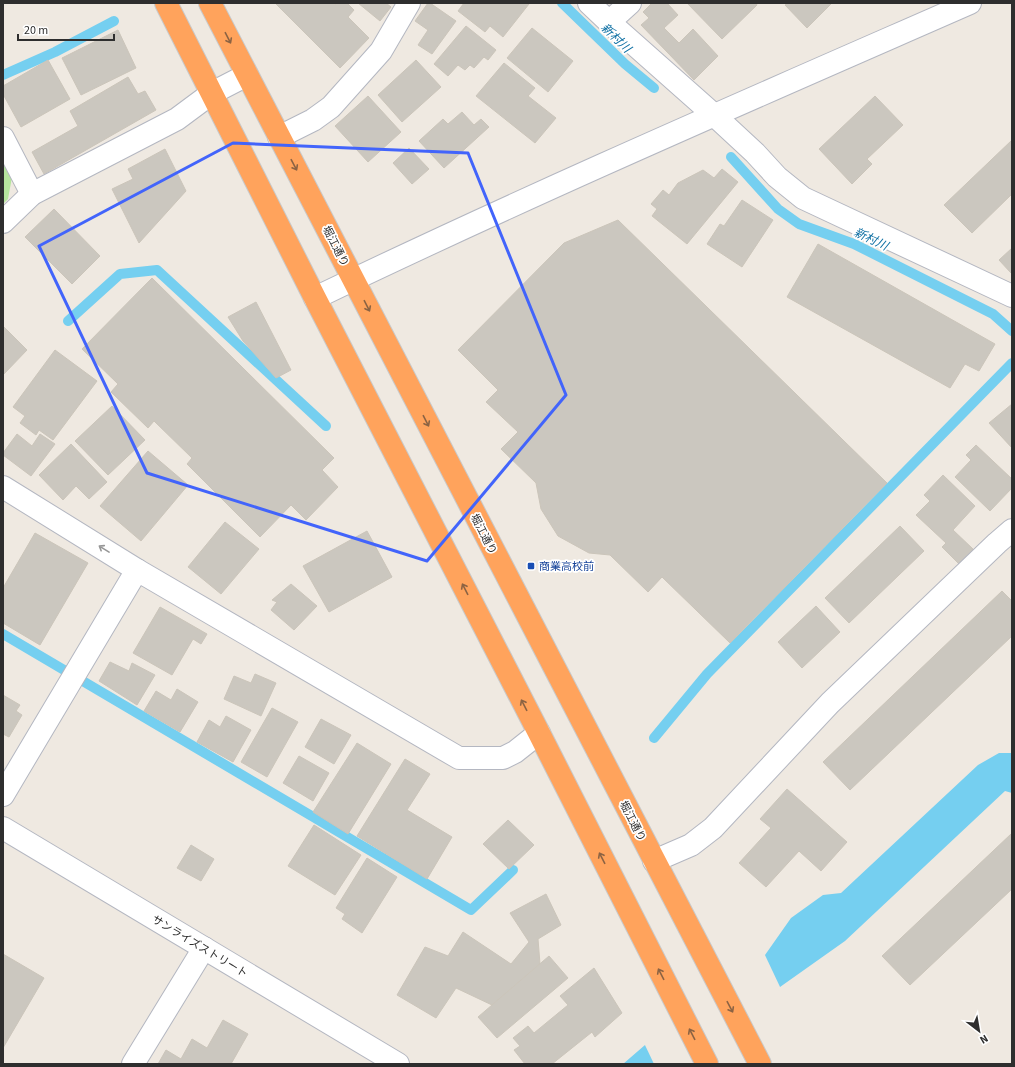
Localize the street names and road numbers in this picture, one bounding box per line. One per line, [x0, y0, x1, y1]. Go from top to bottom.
street label: 堀江通り [319, 223, 352, 269]
street label: 堀江通り [467, 511, 500, 557]
street label: 堀江通り [616, 798, 649, 844]
street label: サンライズストリート [149, 912, 251, 981]

